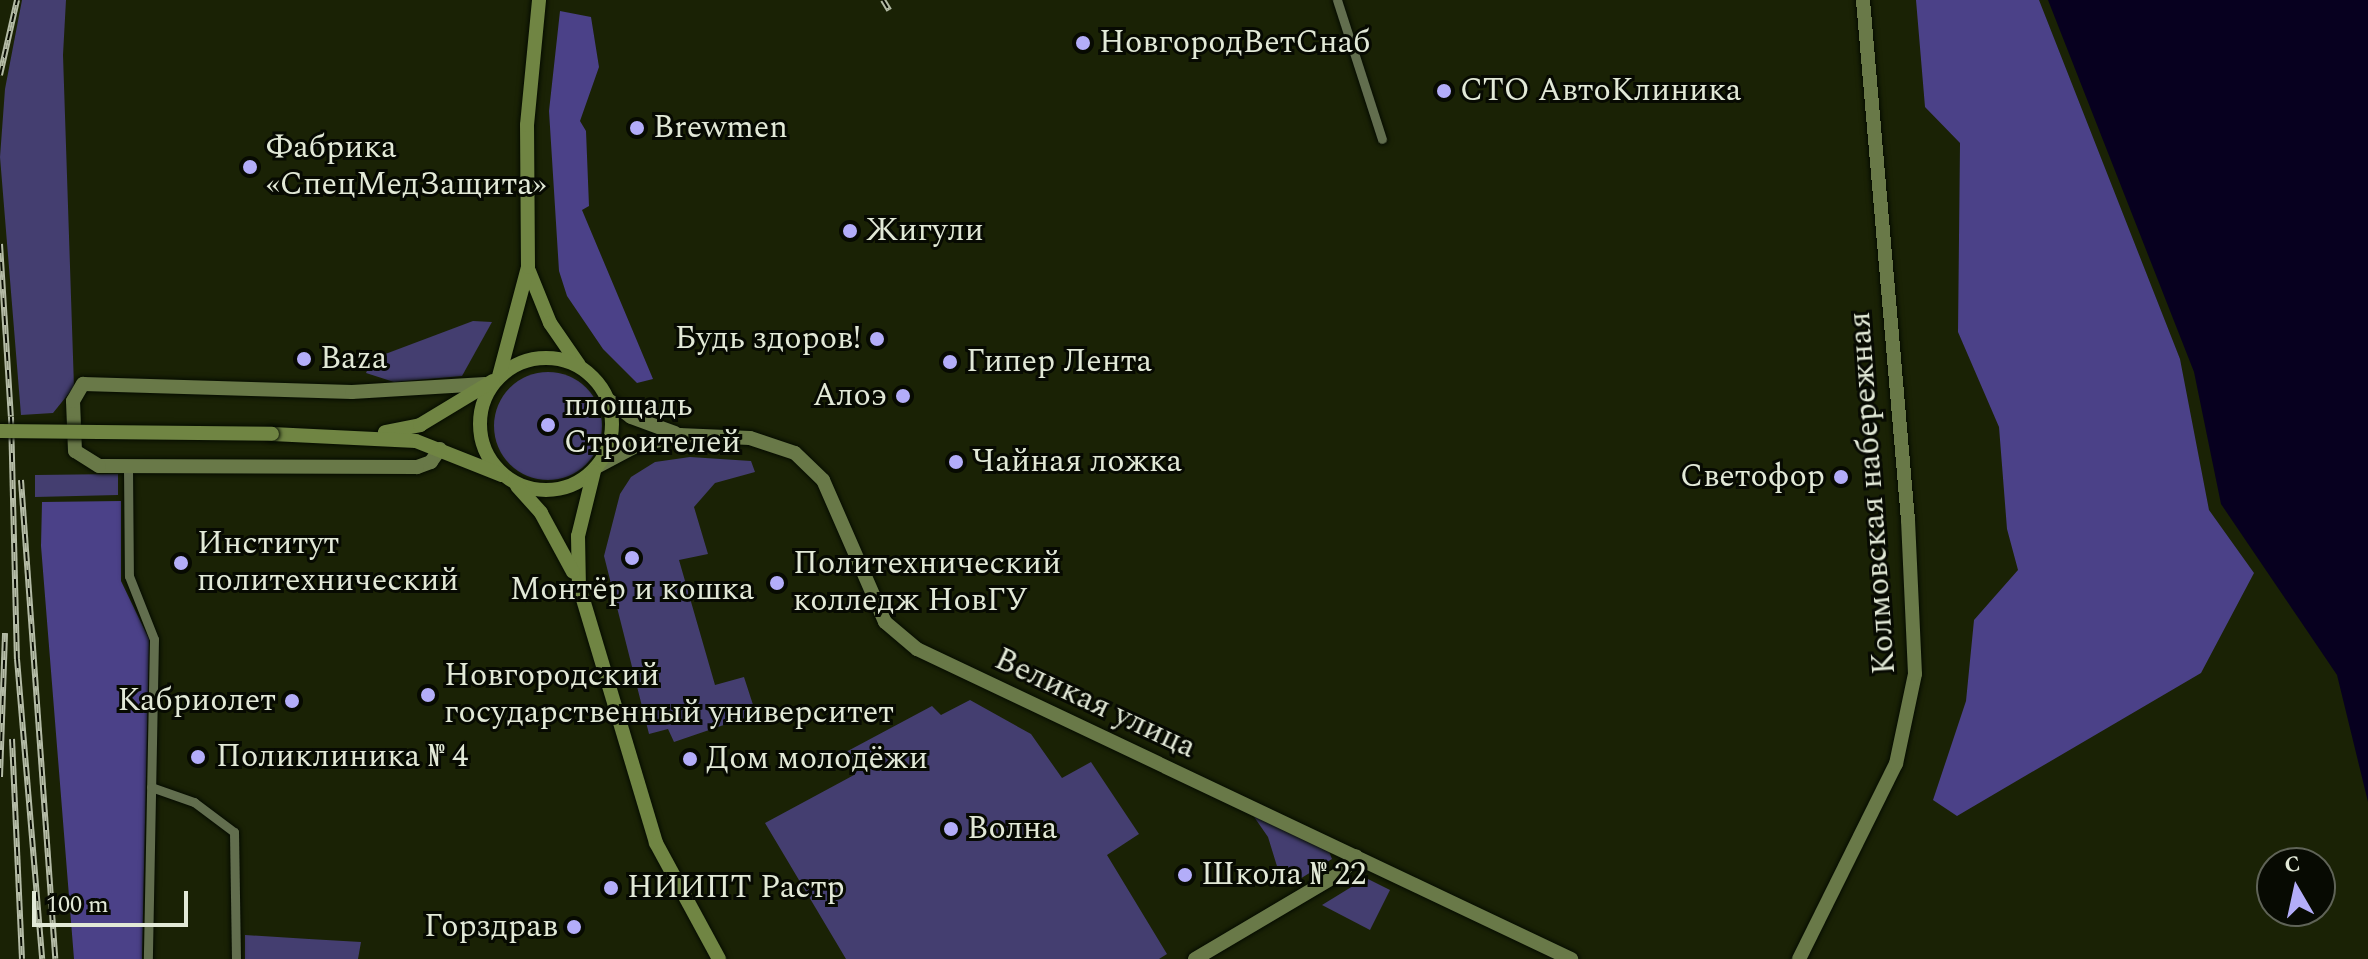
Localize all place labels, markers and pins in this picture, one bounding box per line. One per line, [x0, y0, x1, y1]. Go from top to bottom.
place label: НовгородВетСнаб [1099, 24, 1371, 62]
marker: НовгородВетСнаб [1074, 34, 1092, 52]
place label: СТО АвтоКлиника [1460, 72, 1741, 110]
marker: СТО АвтоКлиника [1435, 82, 1453, 100]
place label: Brewmen [653, 109, 788, 147]
marker: Brewmen [628, 119, 646, 137]
place label: Фабрика «СпецМедЗащита» [266, 130, 547, 205]
marker: Фабрика «СпецМедЗащита» [241, 158, 259, 176]
place label: Жигули [866, 212, 984, 250]
marker: Жигули [841, 222, 859, 240]
place label: Будь здоров! [675, 320, 861, 358]
marker: Будь здоров! [868, 330, 886, 348]
place label: Baza [320, 340, 387, 378]
place label: Гипер Лента [966, 343, 1152, 381]
marker: Baza [295, 350, 313, 368]
marker: Гипер Лента [941, 353, 959, 371]
place label: Алоэ [813, 377, 887, 415]
marker: Алоэ [894, 387, 912, 405]
place label: площадь Строителей [564, 388, 741, 463]
marker: площадь Строителей [539, 416, 557, 434]
place label: Чайная ложка [972, 443, 1182, 481]
marker: Чайная ложка [947, 453, 965, 471]
place label: Светофор [1680, 458, 1825, 496]
marker: Светофор [1832, 468, 1850, 486]
place label: Институт политехнический [197, 526, 459, 601]
place label: Политехнический колледж НовГУ [793, 546, 1061, 621]
marker: Монтёр и кошка [623, 549, 641, 567]
marker: Институт политехнический [172, 554, 190, 572]
place label: Монтёр и кошка [510, 571, 754, 609]
marker: Политехнический колледж НовГУ [768, 574, 786, 592]
place label: Новгородский государственный университет [444, 658, 894, 733]
place label: Кабриолет [118, 682, 276, 720]
marker: Новгородский государственный университет [419, 686, 437, 704]
marker: Кабриолет [283, 692, 301, 710]
place label: Поликлиника № 4 [216, 738, 468, 776]
place label: Дом молодёжи [706, 740, 928, 778]
marker: Поликлиника № 4 [187, 746, 209, 768]
marker: Дом молодёжи [681, 750, 699, 768]
place label: Волна [967, 810, 1057, 848]
marker: Волна [942, 820, 960, 838]
place label: Школа № 22 [1201, 856, 1366, 894]
marker: Школа № 22 [1176, 866, 1194, 884]
place label: НИИПТ Растр [627, 869, 845, 907]
marker: НИИПТ Растр [602, 879, 620, 897]
place label: Горздрав [424, 908, 558, 946]
marker: Горздрав [565, 918, 583, 936]

